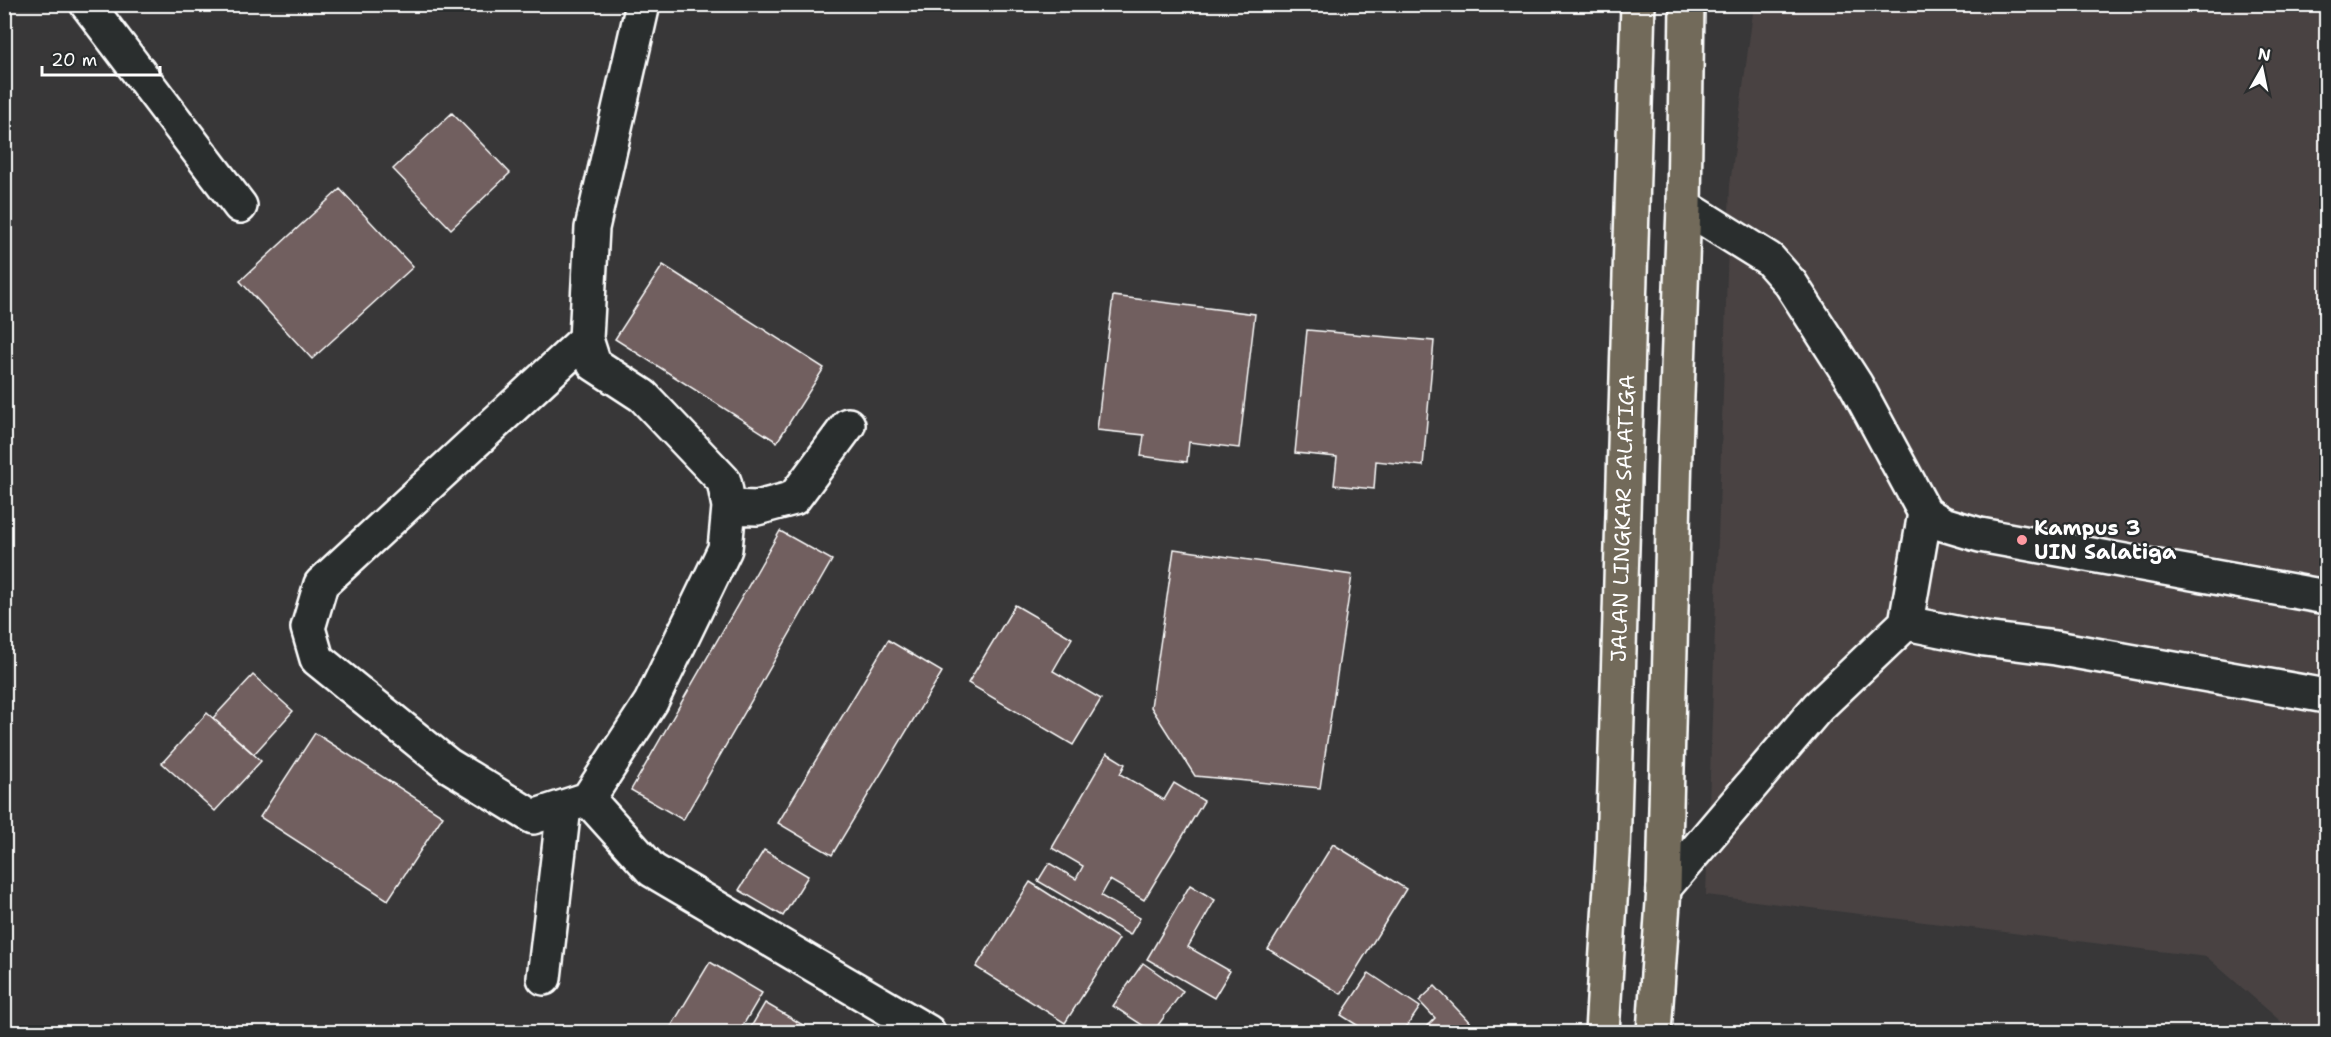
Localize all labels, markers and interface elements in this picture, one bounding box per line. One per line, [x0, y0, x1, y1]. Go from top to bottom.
scale bar [42, 39, 160, 77]
north arrow [2232, 39, 2292, 99]
text: N [2256, 43, 2272, 66]
text: 20 m [51, 48, 97, 72]
street label: JALAN LINGKAR SALATIGA [1605, 374, 1641, 663]
place label: Kampus 3 UIN Salatiga [2034, 514, 2177, 566]
marker: Kampus 3 UIN Salatiga [2015, 533, 2029, 547]

